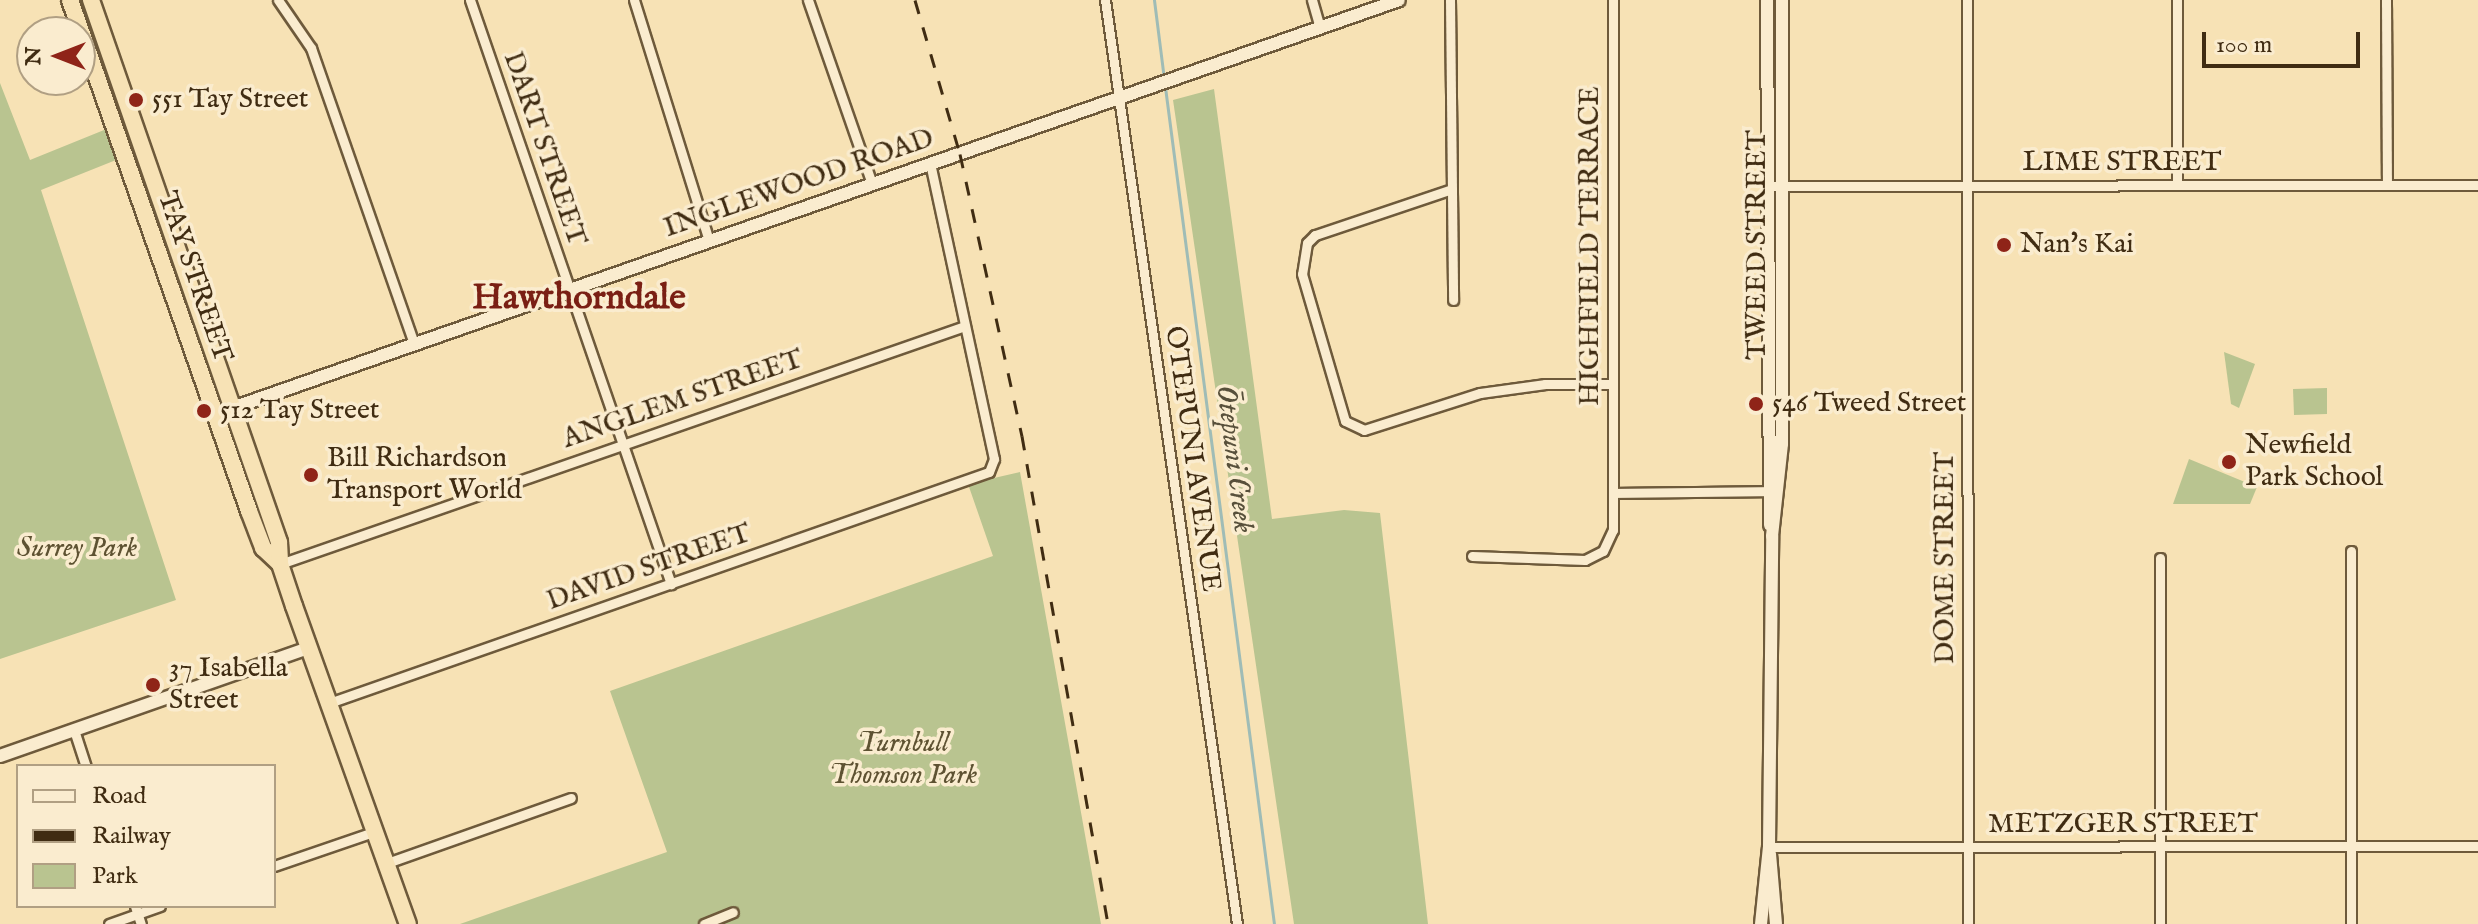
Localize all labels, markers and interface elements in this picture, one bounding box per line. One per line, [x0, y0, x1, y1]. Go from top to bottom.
north arrow [16, 16, 96, 96]
scale bar [2206, 16, 2364, 66]
text: 100 m [2216, 30, 2272, 61]
text: N [20, 46, 48, 66]
street label: DART STREET [495, 47, 593, 251]
place label: 551 Tay Street [152, 83, 308, 117]
street label: HIGHFIELD TERRACE [1574, 86, 1608, 406]
marker: 551 Tay Street [127, 91, 145, 109]
street label: INGLEWOOD ROAD [660, 122, 938, 246]
street label: TWEED STREET [1741, 130, 1775, 360]
street label: LIME STREET [2023, 146, 2221, 180]
street label: TAY STREET [149, 187, 239, 367]
place label: Nan's Kai [2020, 228, 2134, 262]
marker: Nan's Kai [1995, 236, 2013, 254]
district label: Hawthorndale [472, 277, 686, 321]
street label: OTEPUNI AVENUE [1157, 324, 1227, 594]
street label: ANGLEM STREET [558, 343, 808, 457]
water label: Ōtepuni Creek [1207, 383, 1261, 535]
place label: 546 Tweed Street [1772, 387, 1966, 421]
place label: 512 Tay Street [220, 394, 379, 428]
marker: 546 Tweed Street [1747, 395, 1765, 413]
marker: 512 Tay Street [195, 402, 213, 420]
place label: Newfield Park School [2245, 429, 2383, 495]
place label: Bill Richardson Transport World [327, 442, 522, 508]
street label: DOME STREET [1929, 452, 1963, 664]
marker: Newfield Park School [2220, 453, 2238, 471]
marker: Bill Richardson Transport World [302, 466, 320, 484]
street label: DAVID STREET [543, 517, 755, 619]
park label: Surrey Park [17, 532, 137, 566]
place label: 37 Isabella Street [169, 652, 288, 718]
marker: 37 Isabella Street [144, 676, 162, 694]
park label: Turnbull Thomson Park [829, 727, 977, 793]
legend [16, 764, 276, 908]
text: Road [92, 781, 146, 812]
street label: METZGER STREET [1988, 808, 2258, 842]
text: Railway [92, 821, 171, 852]
text: Park [92, 861, 138, 892]

